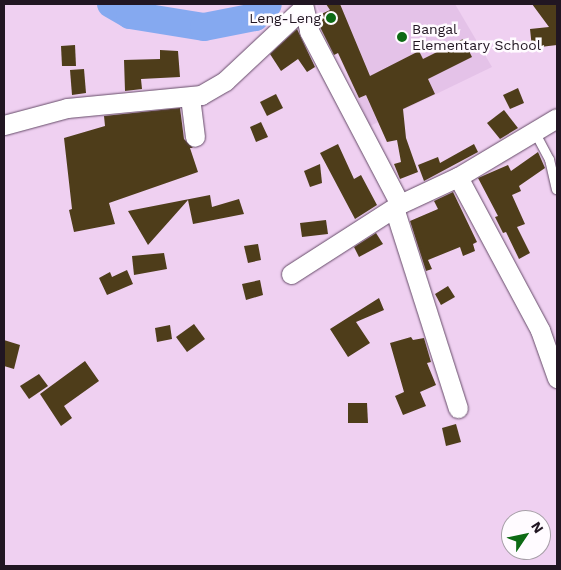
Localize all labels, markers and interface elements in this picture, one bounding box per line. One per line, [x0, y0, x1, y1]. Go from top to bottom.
place label: Leng-Leng [249, 10, 321, 26]
marker: Leng-Leng [325, 12, 337, 24]
place label: Bangal Elementary School [412, 21, 541, 54]
marker: Bangal Elementary School [396, 31, 408, 43]
north arrow [501, 510, 551, 560]
text: N [528, 518, 547, 536]

